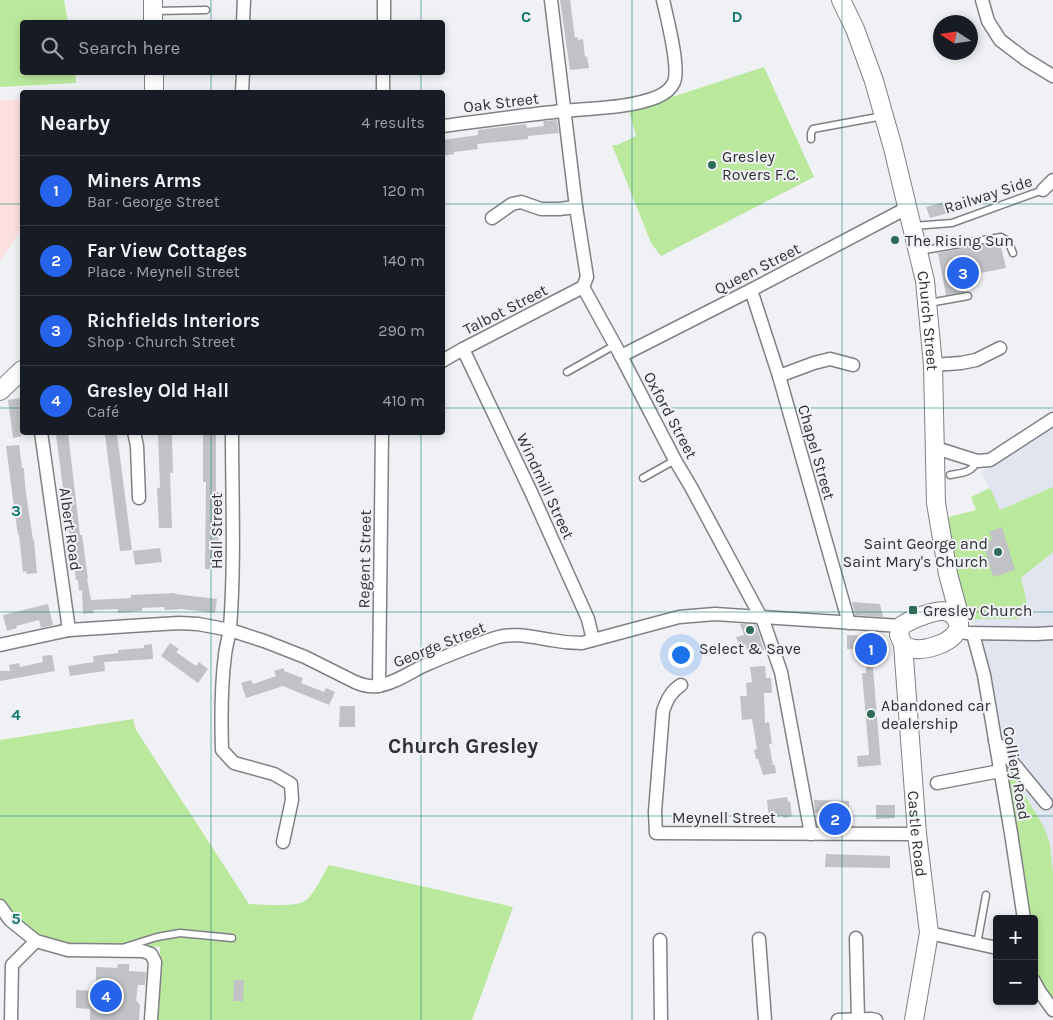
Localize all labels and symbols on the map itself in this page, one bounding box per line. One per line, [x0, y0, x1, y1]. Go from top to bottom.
text: C [521, 7, 531, 26]
text: D [732, 7, 743, 26]
north arrow [933, 15, 978, 60]
street label: Oak Street [462, 88, 540, 117]
place label: Gresley Rovers F.C. [722, 147, 799, 184]
marker: Gresley Rovers F.C. [706, 159, 718, 171]
street label: Railway Side [942, 171, 1035, 218]
place label: The Rising Sun [905, 231, 1014, 250]
marker: The Rising Sun [889, 234, 901, 246]
street label: Queen Street [711, 239, 803, 298]
pin: 3 [947, 254, 979, 292]
street label: Church Street [913, 269, 942, 371]
street label: Talbot Street [460, 280, 550, 339]
street label: Oxford Street [640, 369, 701, 462]
street label: Chapel Street [794, 402, 839, 502]
street label: Windmill Street [513, 430, 578, 542]
street label: Albert Road [55, 486, 86, 572]
street label: Hall Street [207, 493, 226, 569]
text: 3 [11, 501, 21, 520]
street label: Regent Street [354, 510, 375, 608]
place label: Saint George and Saint Mary's Church [842, 534, 988, 571]
marker: Saint George and Saint Mary's Church [992, 546, 1004, 558]
place label: Gresley Church [923, 601, 1033, 620]
marker: Gresley Church [907, 604, 919, 616]
street label: George Street [390, 617, 488, 672]
marker: Select & Save [744, 624, 756, 636]
pin: 1 [855, 630, 887, 668]
place label: Select & Save [699, 639, 801, 658]
your location [668, 642, 694, 668]
place label: Abandoned car dealership [881, 696, 991, 733]
text: 4 [11, 705, 21, 724]
marker: Abandoned car dealership [865, 708, 877, 720]
street label: Colliery Road [999, 725, 1034, 821]
district label: Church Gresley [388, 734, 538, 758]
street label: Castle Road [904, 790, 931, 878]
pin: 2 [819, 800, 851, 838]
street label: Meynell Street [672, 808, 776, 827]
text: 5 [11, 909, 21, 928]
pin: 4 [90, 977, 122, 1015]

